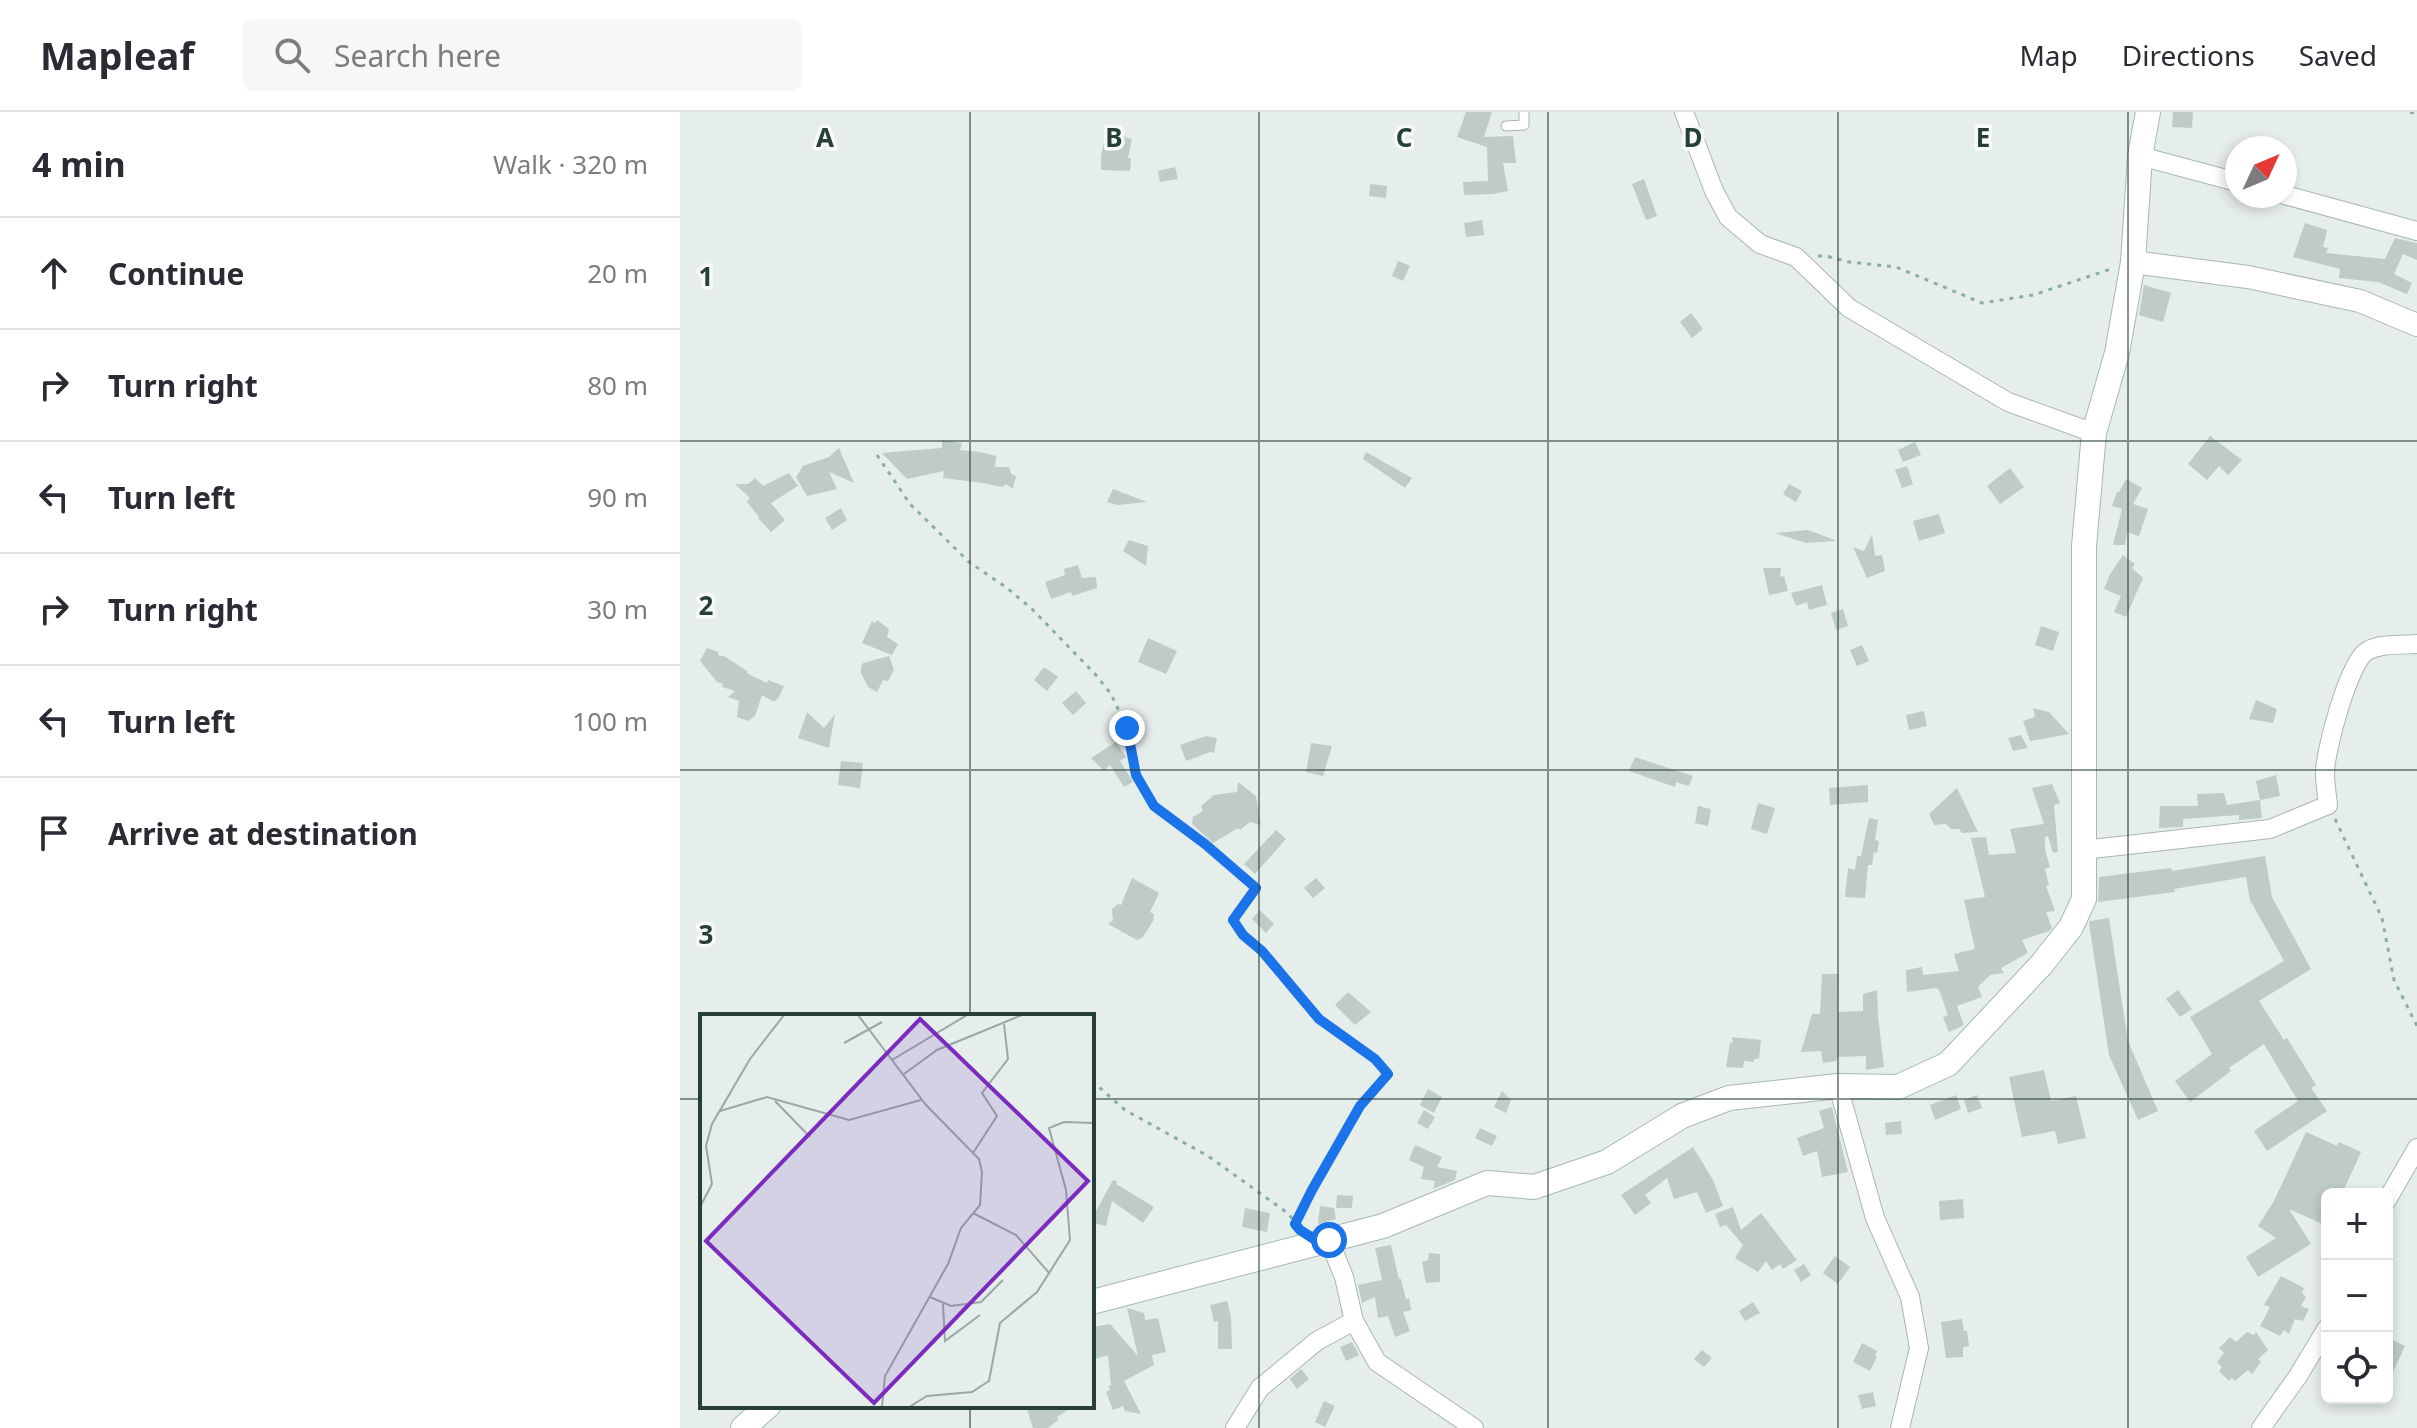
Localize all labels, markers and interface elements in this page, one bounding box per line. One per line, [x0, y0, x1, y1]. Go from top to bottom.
search box [242, 19, 802, 91]
text: Mapleaf [40, 29, 194, 81]
icon: search [270, 33, 314, 77]
text: Search here [334, 35, 501, 76]
text: Map [2019, 36, 2078, 74]
text: Directions [2122, 36, 2255, 74]
text: Saved [2299, 36, 2377, 74]
text: A [816, 119, 834, 155]
text: B [1105, 119, 1123, 155]
text: C [1396, 119, 1412, 155]
text: D [1683, 119, 1703, 155]
text: E [1976, 119, 1990, 155]
north arrow [2225, 136, 2297, 208]
text: 4 min [32, 141, 126, 187]
text: Walk · 320 m [493, 146, 648, 182]
icon: ahead [32, 251, 76, 295]
text: Continue [108, 253, 244, 294]
text: 20 m [587, 255, 648, 291]
text: 1 [699, 258, 713, 294]
icon: right [32, 363, 76, 407]
text: Turn right [108, 365, 258, 406]
text: 80 m [587, 367, 648, 403]
icon: left [32, 475, 76, 519]
text: Turn left [108, 477, 236, 518]
text: 90 m [587, 479, 648, 515]
icon: right [32, 587, 76, 631]
text: 2 [699, 587, 714, 623]
text: Turn right [108, 589, 258, 630]
text: 30 m [587, 591, 648, 627]
icon: left [32, 699, 76, 743]
text: Turn left [108, 701, 236, 742]
text: 100 m [572, 703, 648, 739]
route end [1109, 710, 1145, 746]
icon: arrive [32, 811, 76, 855]
text: Arrive at destination [108, 813, 418, 854]
text: 3 [699, 916, 713, 952]
inset map [700, 1014, 1094, 1408]
map controls [2321, 1188, 2393, 1404]
button: + [2321, 1188, 2393, 1260]
route start [1311, 1222, 1347, 1258]
button: − [2321, 1260, 2393, 1332]
button: locate [2321, 1332, 2393, 1404]

